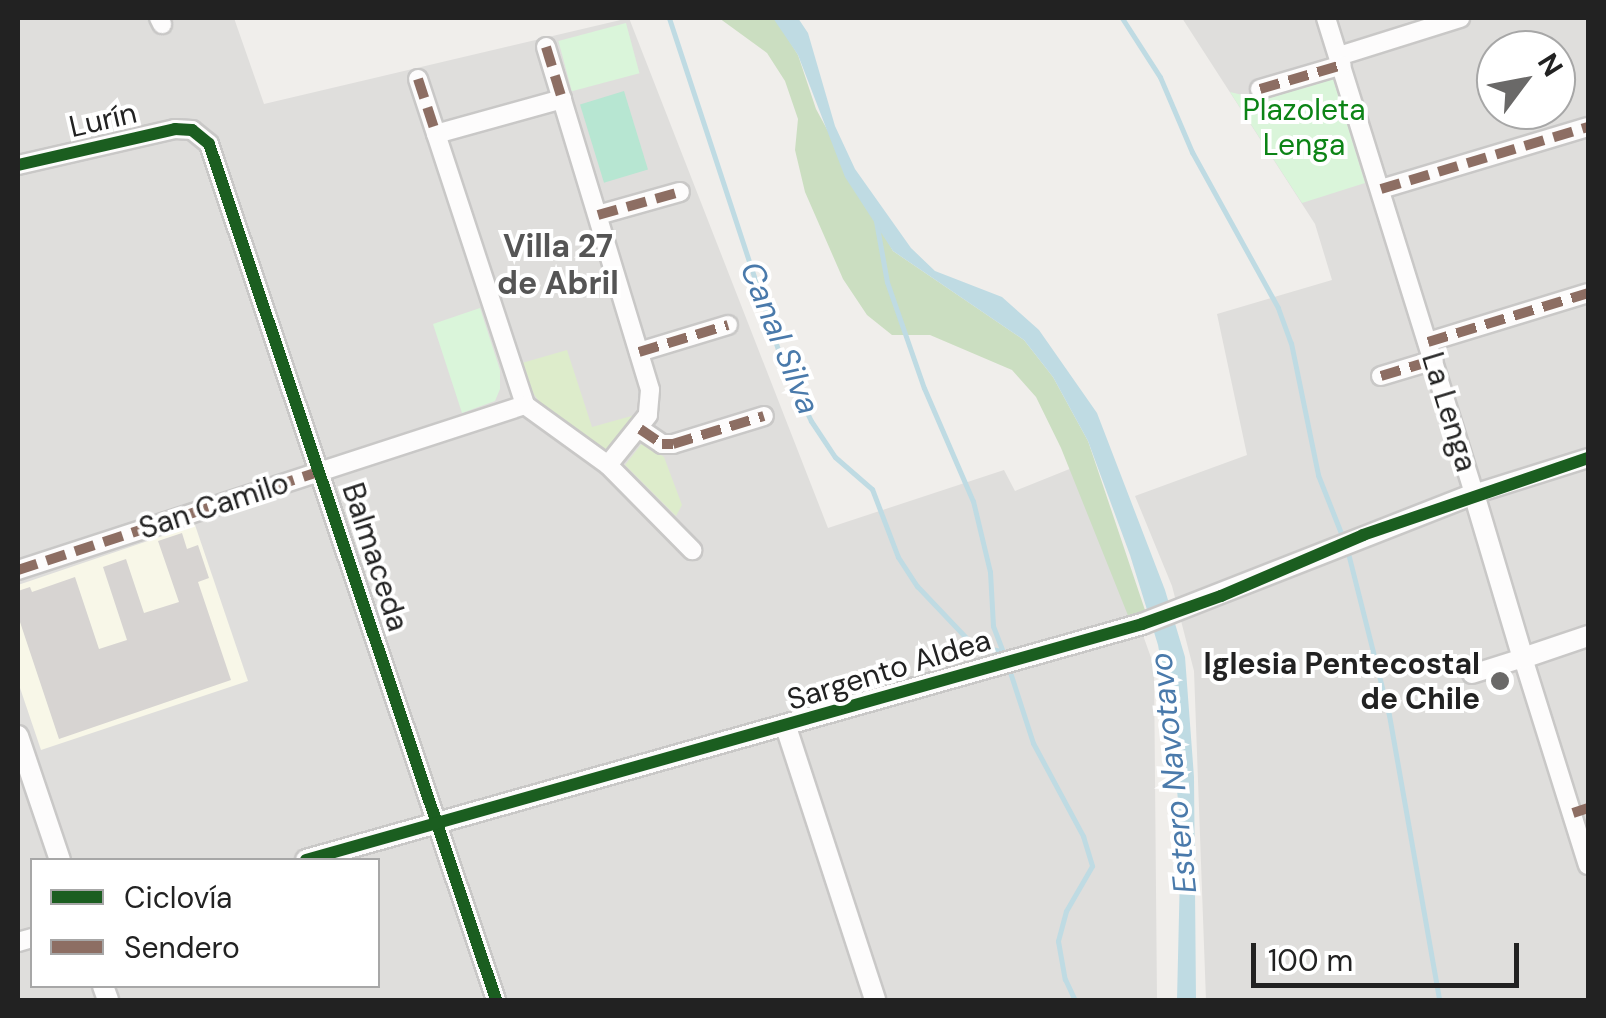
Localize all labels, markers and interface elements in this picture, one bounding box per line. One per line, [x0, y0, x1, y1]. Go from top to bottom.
north arrow [1476, 30, 1576, 130]
text: N [1529, 46, 1571, 83]
park label: Plazoleta Lenga [1242, 92, 1366, 162]
street label: Lurín [66, 95, 140, 145]
district label: Villa 27 de Abril [497, 228, 619, 303]
water label: Canal Silva [732, 256, 828, 420]
street label: La Lenga [1414, 348, 1484, 476]
street label: San Camilo [135, 465, 293, 547]
street label: Balmaceda [334, 478, 416, 636]
street label: Sargento Aldea [783, 622, 995, 718]
place label: Iglesia Pentecostal de Chile [1204, 646, 1480, 716]
water label: Estero Navotavo [1141, 651, 1205, 895]
marker: Iglesia Pentecostal de Chile [1489, 670, 1511, 692]
legend [30, 858, 380, 988]
text: Ciclovía [124, 878, 232, 917]
scale bar [1256, 923, 1524, 985]
text: Sendero [124, 928, 240, 967]
text: 100 m [1268, 941, 1353, 980]

